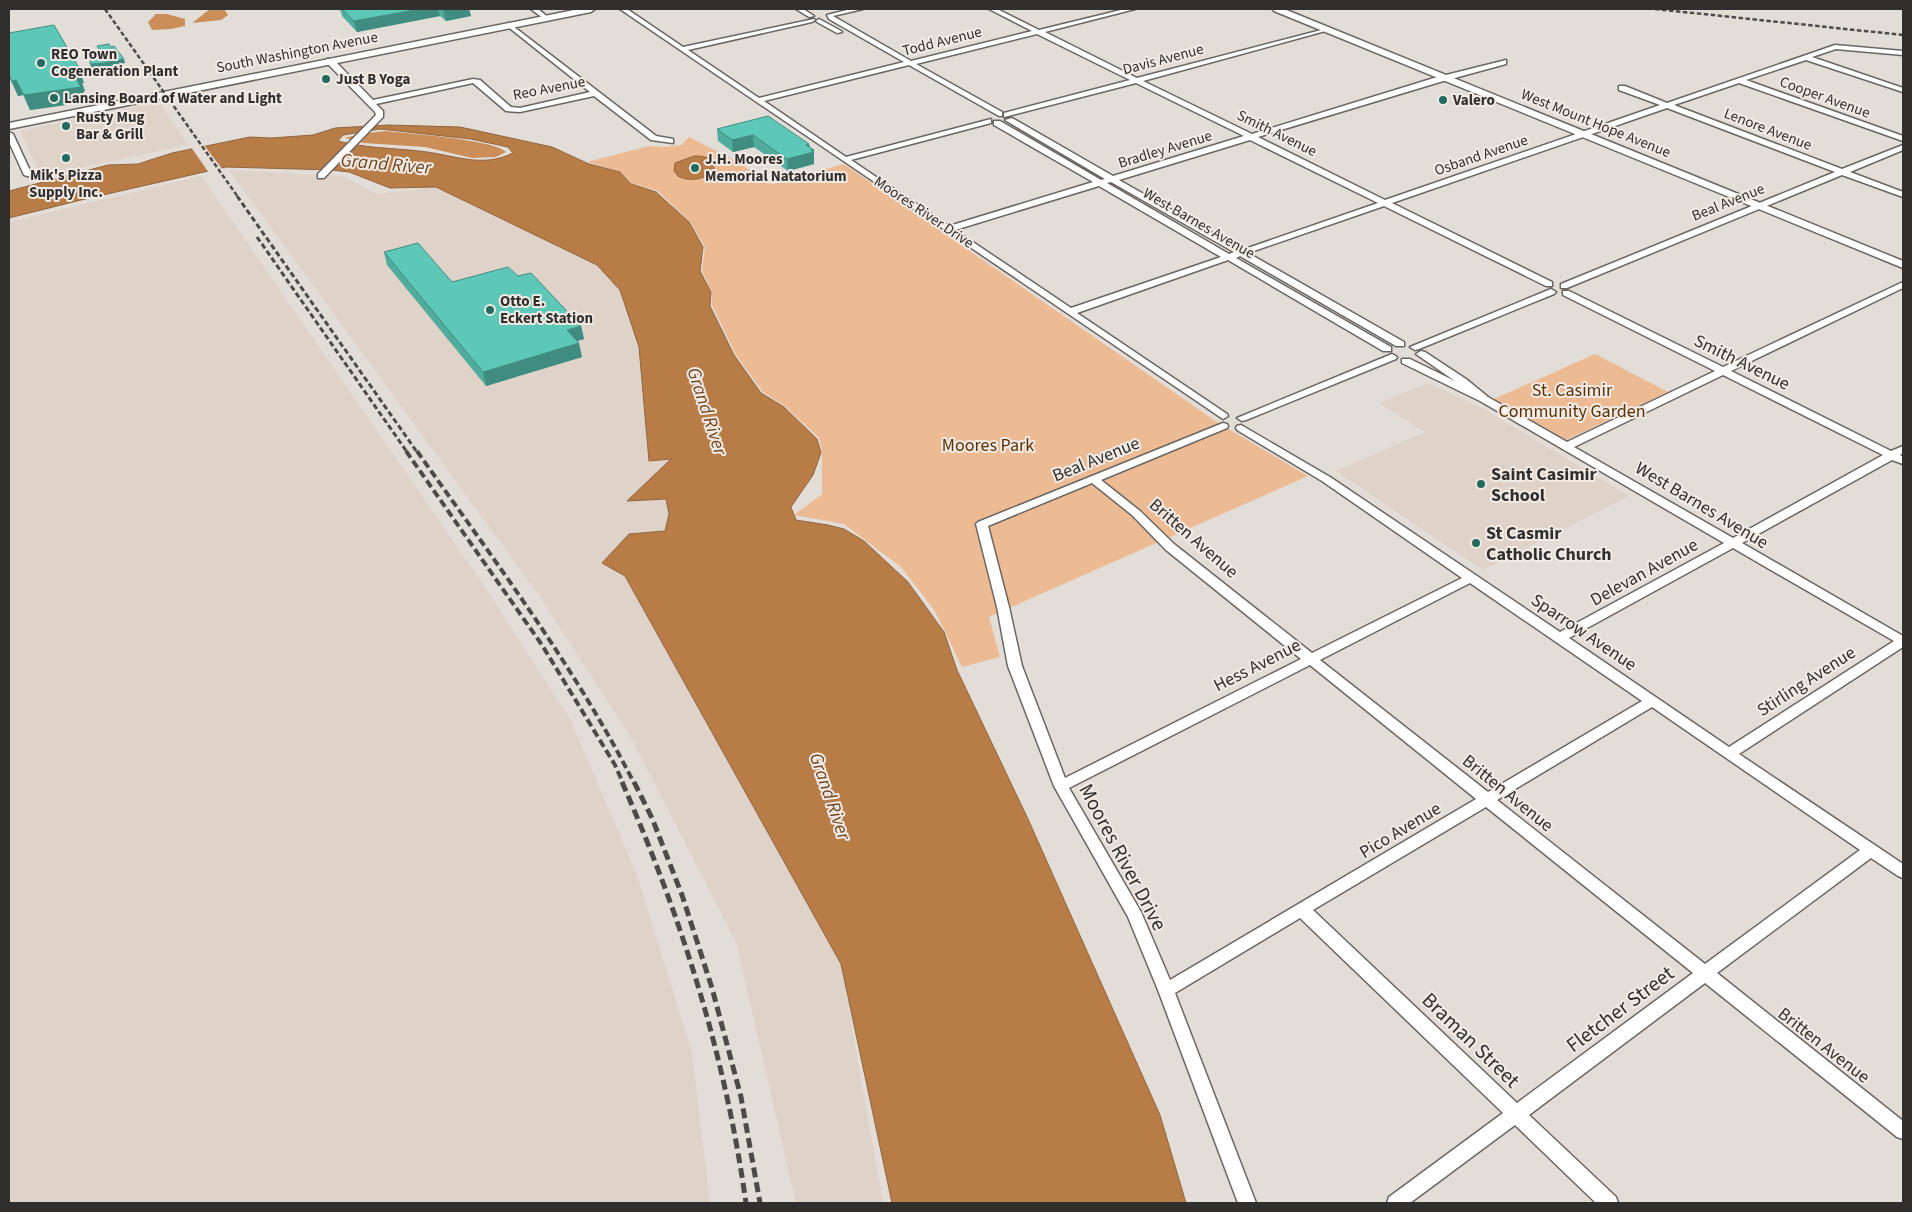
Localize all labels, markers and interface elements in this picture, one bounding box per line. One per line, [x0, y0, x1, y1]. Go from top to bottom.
street label: Todd Avenue [900, 21, 984, 61]
street label: South Washington Avenue [215, 27, 380, 78]
street label: Davis Avenue [1120, 39, 1206, 80]
place label: REO Town Cogeneration Plant [51, 44, 179, 82]
marker: REO Town Cogeneration Plant [35, 57, 47, 69]
place label: Just B Yoga [336, 69, 410, 90]
street label: Reo Avenue [511, 71, 587, 106]
street label: Cooper Avenue [1777, 71, 1873, 124]
marker: Just B Yoga [320, 73, 332, 85]
street label: West Mount Hope Avenue [1518, 84, 1674, 163]
place label: Lansing Board of Water and Light [64, 88, 282, 109]
place label: Valero [1452, 90, 1495, 111]
marker: Lansing Board of Water and Light [48, 92, 60, 104]
marker: Valero [1437, 94, 1449, 106]
street label: Lenore Avenue [1721, 103, 1815, 156]
street label: Smith Avenue [1233, 105, 1320, 162]
place label: Rusty Mug Bar & Grill [76, 107, 145, 145]
marker: Rusty Mug Bar & Grill [60, 120, 72, 132]
street label: Bradley Avenue [1116, 125, 1215, 174]
street label: Osband Avenue [1432, 130, 1531, 181]
water label: Grand River [340, 147, 434, 182]
place label: J.H. Moores Memorial Natatorium [705, 149, 847, 187]
marker: Mik's Pizza Supply Inc. [60, 152, 72, 164]
marker: J.H. Moores Memorial Natatorium [689, 162, 701, 174]
place label: Mik's Pizza Supply Inc. [29, 165, 103, 203]
street label: Moores River Drive [870, 171, 978, 254]
street label: Beal Avenue [1689, 178, 1768, 227]
street label: West Barnes Avenue [1139, 183, 1259, 264]
place label: Otto E. Eckert Station [500, 291, 593, 329]
marker: Otto E. Eckert Station [484, 304, 496, 316]
street label: Smith Avenue [1690, 328, 1794, 396]
water label: Grand River [680, 364, 734, 460]
park label: St. Casimir Community Garden [1498, 378, 1646, 424]
street label: Beal Avenue [1049, 431, 1144, 488]
park label: Moores Park [942, 433, 1034, 458]
street label: West Barnes Avenue [1630, 456, 1773, 555]
place label: Saint Casimir School [1491, 462, 1598, 508]
marker: Saint Casimir School [1475, 478, 1487, 490]
street label: Britten Avenue [1144, 493, 1244, 584]
place label: St Casmir Catholic Church [1486, 521, 1612, 567]
street label: Delevan Avenue [1586, 532, 1703, 612]
marker: St Casmir Catholic Church [1470, 537, 1482, 549]
street label: Sparrow Avenue [1526, 588, 1642, 677]
street label: Hess Avenue [1209, 633, 1305, 698]
street label: Stirling Avenue [1752, 640, 1861, 723]
water label: Grand River [802, 749, 858, 845]
street label: Britten Avenue [1457, 749, 1559, 838]
street label: Moores River Drive [1072, 778, 1174, 936]
street label: Pico Avenue [1355, 796, 1446, 865]
street label: Fletcher Street [1560, 958, 1680, 1060]
street label: Braman Street [1415, 985, 1527, 1095]
street label: Britten Avenue [1772, 1001, 1875, 1089]

